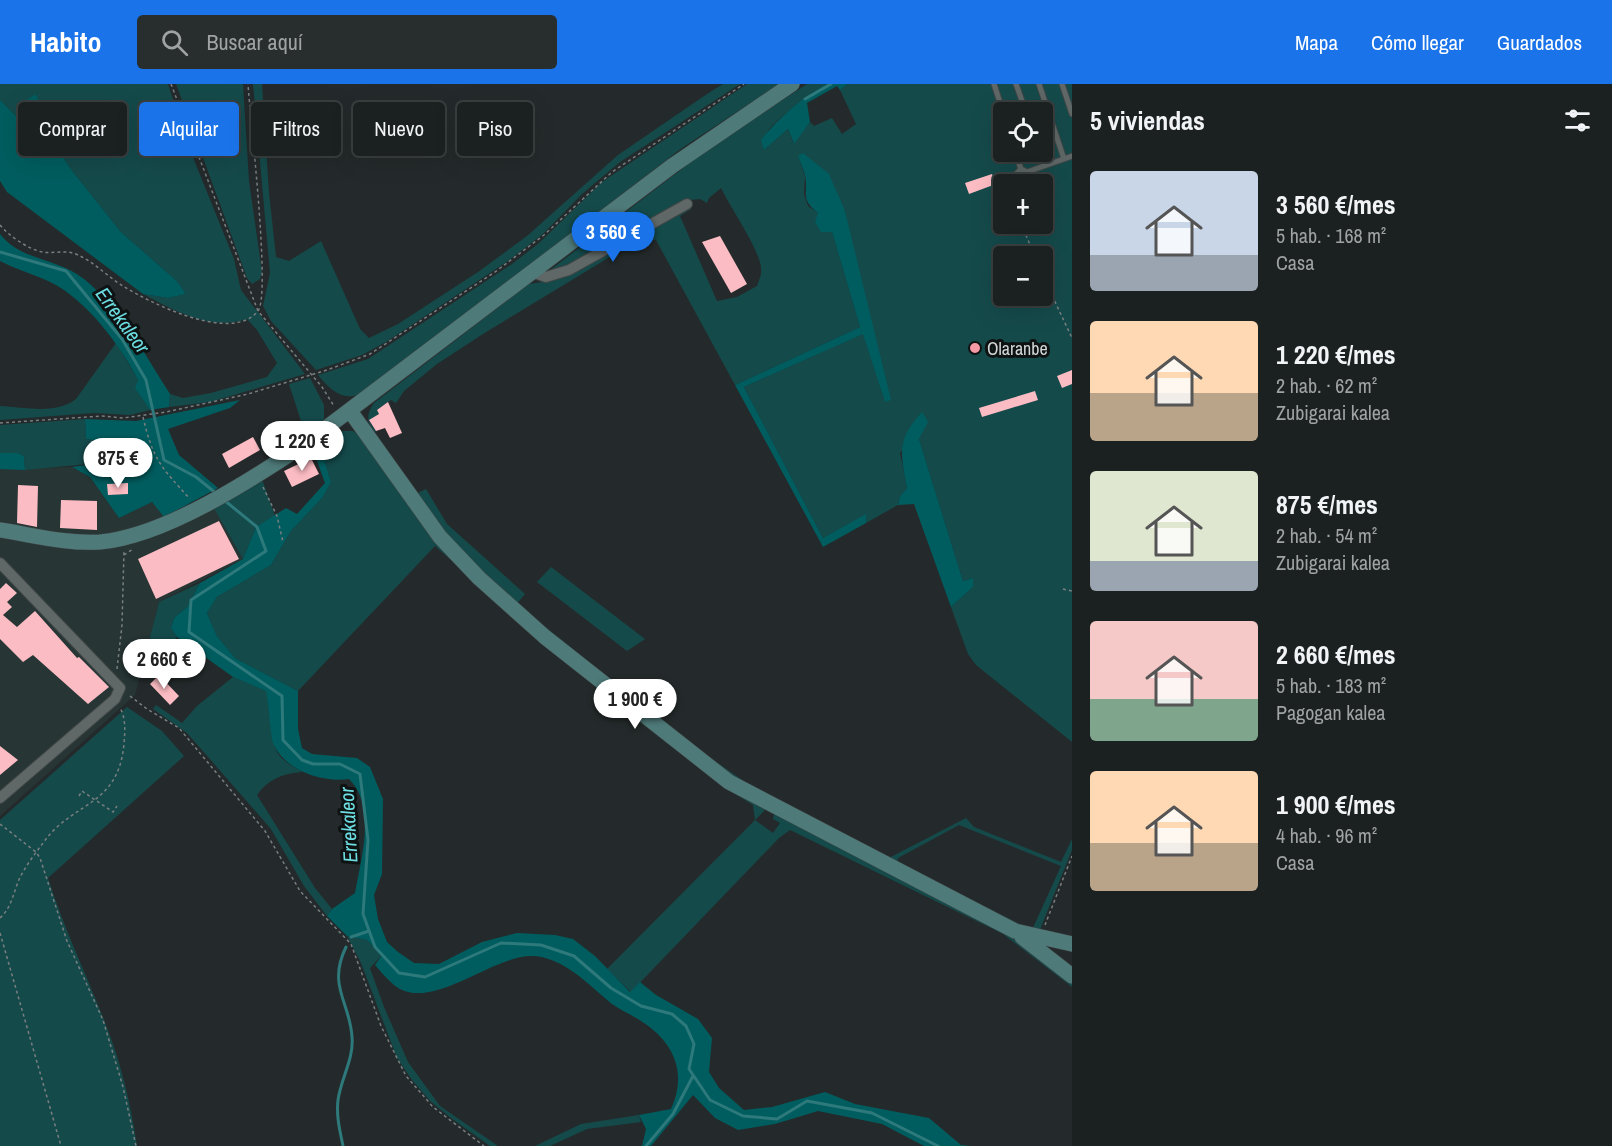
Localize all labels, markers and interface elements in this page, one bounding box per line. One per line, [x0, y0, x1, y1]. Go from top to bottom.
search box [137, 15, 557, 69]
text: Habito [30, 23, 101, 61]
icon: search [158, 26, 191, 59]
text: Buscar aquí [206, 27, 303, 57]
text: Mapa [1295, 28, 1338, 57]
text: Cómo llegar [1371, 28, 1464, 57]
text: Guardados [1497, 28, 1582, 57]
chip: Comprar [18, 102, 127, 156]
chip: Alquilar [139, 102, 239, 156]
chip: Filtros [251, 102, 341, 156]
chip: Nuevo [353, 102, 445, 156]
chip: Piso [457, 102, 533, 156]
map controls [993, 102, 1053, 306]
button: locate [993, 102, 1053, 162]
text: 5 viviendas [1090, 103, 1205, 138]
icon: filters [1561, 104, 1594, 137]
button: + [993, 174, 1053, 234]
text: 3 560 €/mes [1276, 187, 1396, 222]
icon: home [1138, 195, 1210, 267]
pin: 3 560 € [558, 212, 668, 263]
text: 3 560 € [586, 218, 640, 245]
text: 5 hab. · 168 m² [1276, 222, 1386, 249]
button: − [993, 246, 1053, 306]
text: Casa [1276, 249, 1314, 276]
water label: Errekaleor [90, 281, 156, 359]
place label: Olaranbe [987, 336, 1048, 361]
text: 1 220 €/mes [1276, 337, 1396, 372]
marker: Olaranbe [968, 341, 982, 355]
icon: home [1138, 345, 1210, 417]
text: 2 hab. · 62 m² [1276, 372, 1377, 399]
text: Zubigarai kalea [1276, 399, 1390, 426]
pin: 1 220 € [247, 421, 357, 472]
text: 1 220 € [275, 427, 329, 454]
pin: 875 € [76, 438, 160, 489]
text: 875 € [97, 444, 139, 471]
text: 875 €/mes [1276, 487, 1378, 522]
icon: home [1138, 495, 1210, 567]
text: 2 hab. · 54 m² [1276, 522, 1377, 549]
text: Zubigarai kalea [1276, 549, 1390, 576]
text: 2 660 €/mes [1276, 637, 1396, 672]
pin: 2 660 € [109, 639, 219, 690]
text: 2 660 € [137, 645, 191, 672]
icon: home [1138, 645, 1210, 717]
text: 5 hab. · 183 m² [1276, 672, 1386, 699]
pin: 1 900 € [580, 679, 690, 730]
text: 1 900 € [608, 685, 662, 712]
text: Pagogan kalea [1276, 699, 1385, 726]
water label: Errekaleor [333, 786, 363, 863]
text: 1 900 €/mes [1276, 787, 1396, 822]
icon: home [1138, 795, 1210, 867]
text: 4 hab. · 96 m² [1276, 822, 1377, 849]
text: Casa [1276, 849, 1314, 876]

